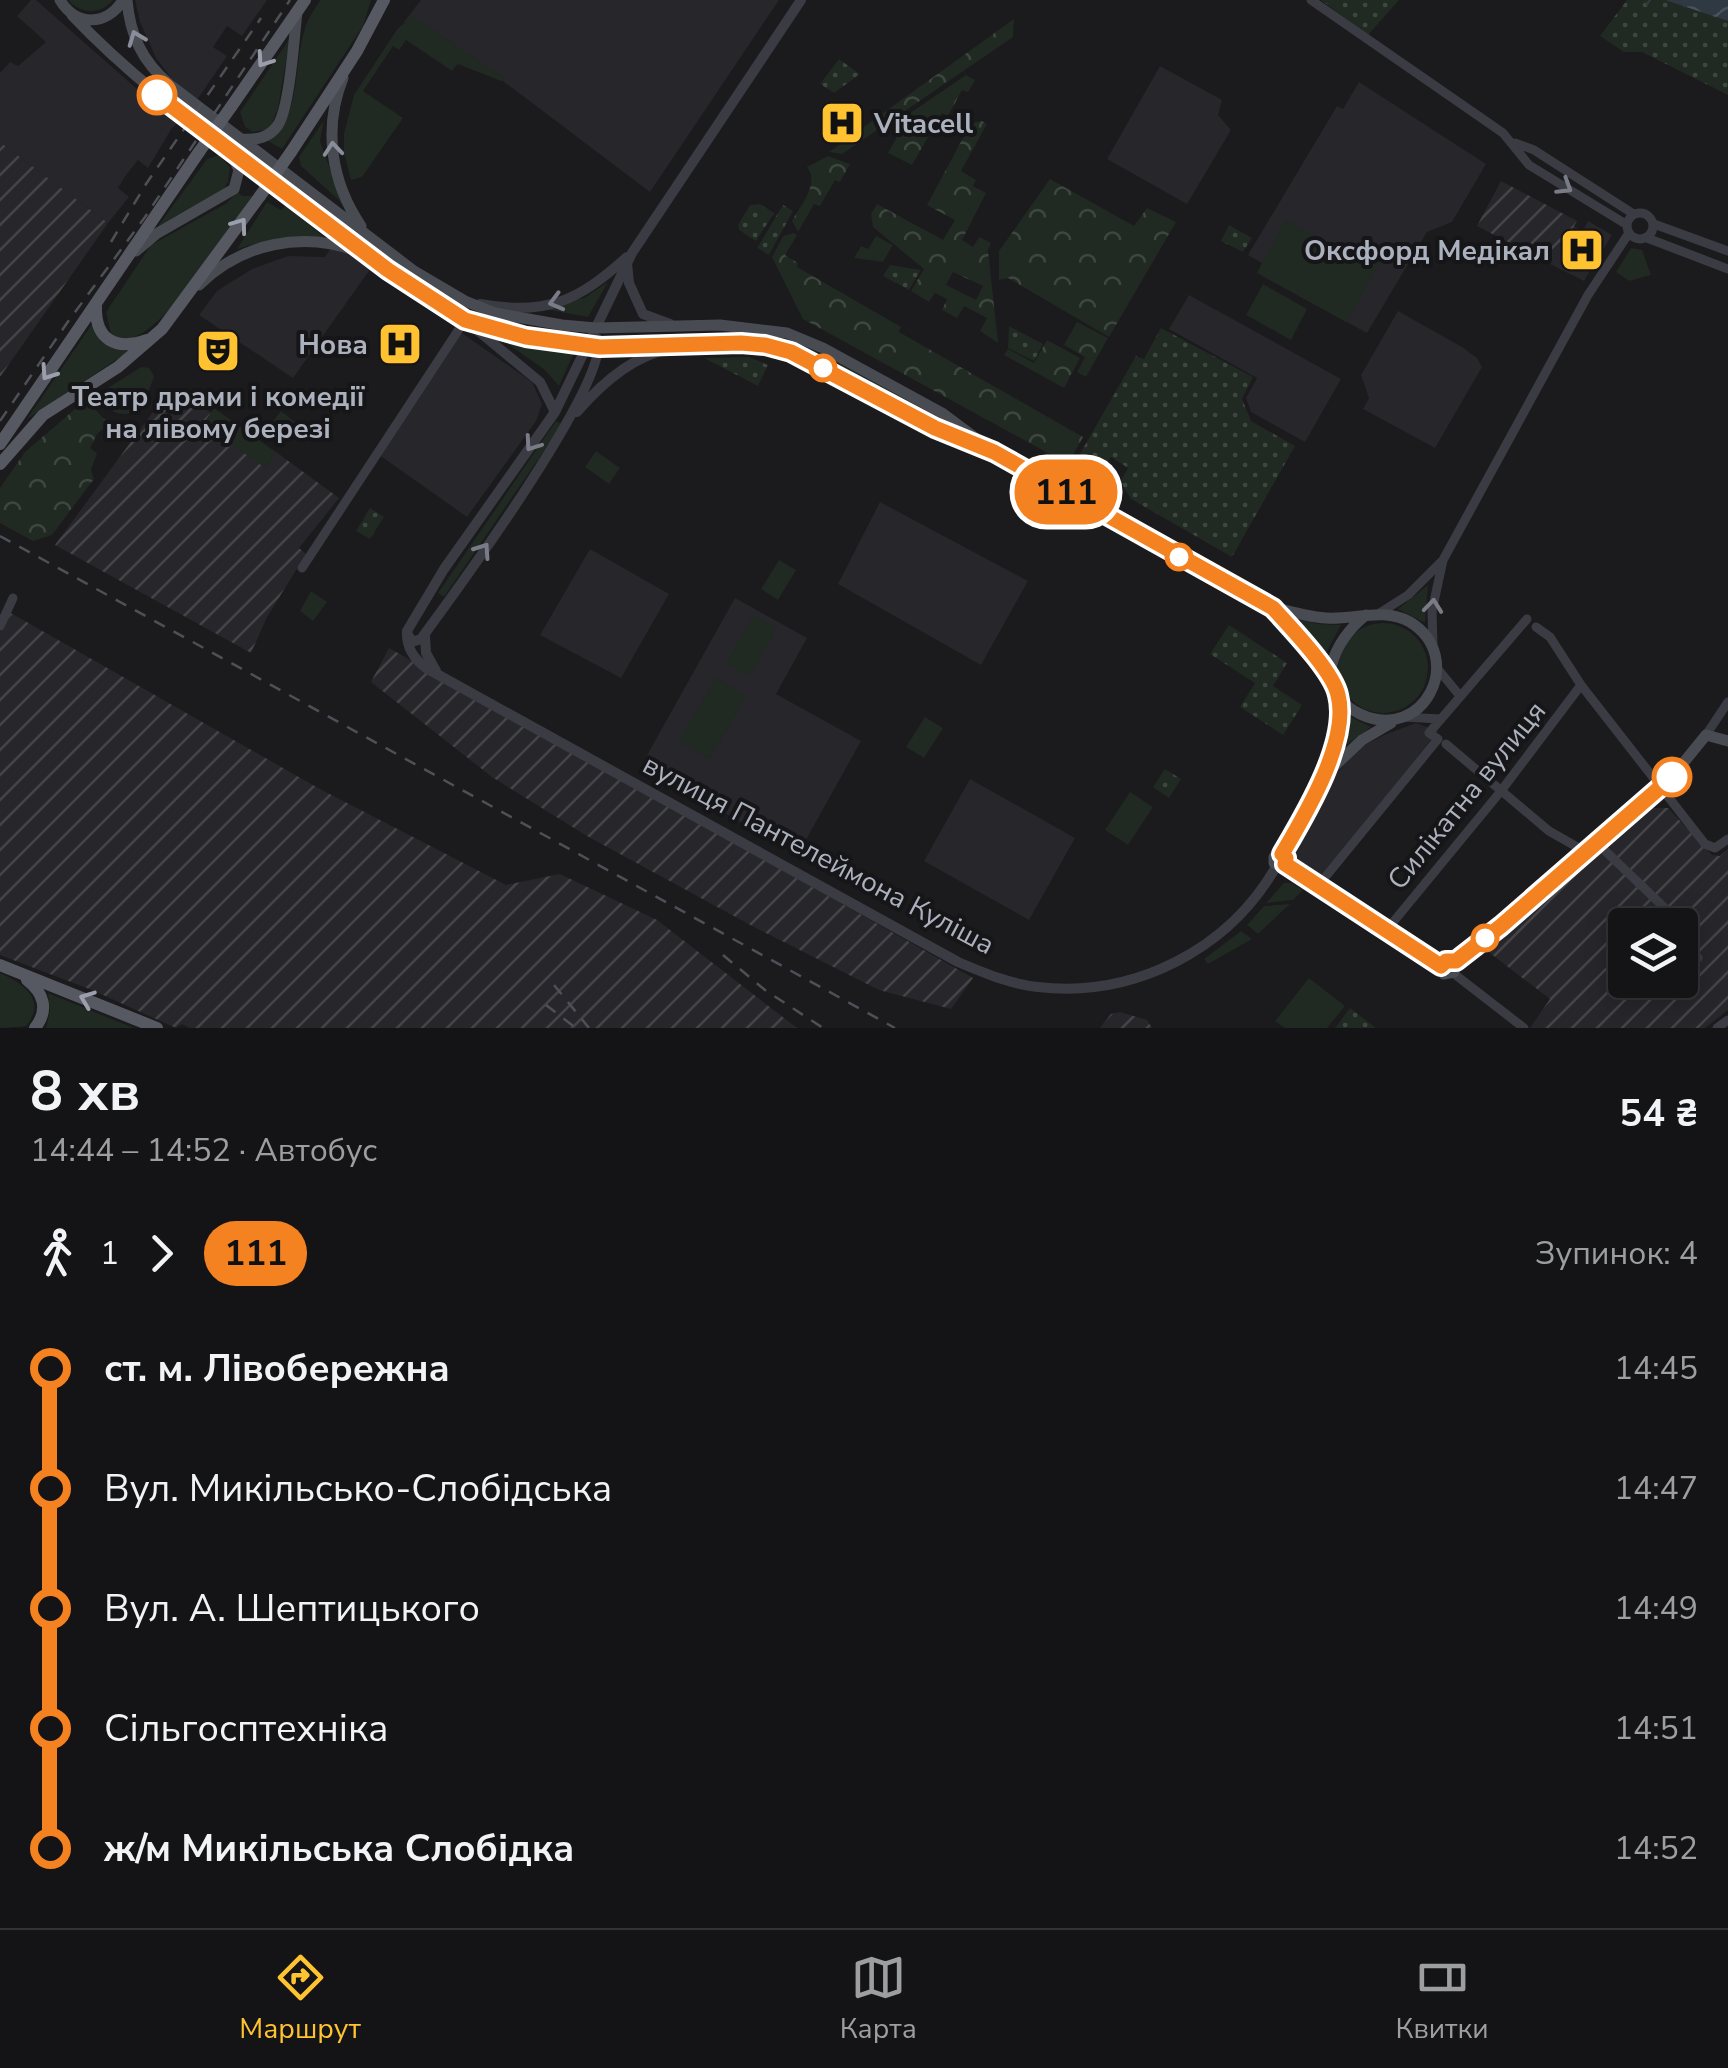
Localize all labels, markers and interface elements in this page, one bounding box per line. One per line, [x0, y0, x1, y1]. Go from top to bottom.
one-way arrow [127, 30, 147, 48]
one-way arrow [258, 48, 276, 67]
unlabelled marker [138, 76, 176, 114]
hospital icon: Vitacell [819, 100, 865, 146]
place label: Vitacell [873, 105, 973, 143]
one-way arrow [323, 141, 344, 157]
one-way arrow [1554, 175, 1572, 194]
one-way arrow [228, 218, 245, 236]
hospital icon: Оксфорд Медікал [1559, 227, 1605, 273]
place label: Оксфорд Медікал [1304, 232, 1550, 270]
one-way arrow [548, 290, 565, 311]
hospital icon: Нова [377, 321, 423, 367]
place label: Нова [298, 326, 368, 364]
theatre icon: Театр драми і комедії на лівому березі [195, 328, 241, 374]
unlabelled marker [810, 355, 836, 381]
one-way arrow [42, 362, 60, 381]
place label: Театр драми і комедії на лівому березі [72, 378, 366, 448]
one-way arrow [526, 433, 544, 451]
line badge: 111 [1008, 460, 1124, 524]
text: 111 [1034, 469, 1098, 516]
one-way arrow [471, 542, 489, 561]
unlabelled marker [1166, 544, 1192, 570]
one-way arrow [1422, 598, 1443, 614]
street label: Силікатна вулиця [1379, 693, 1555, 898]
street label: вулиця Пантелеймона Куліша [636, 746, 1001, 964]
unlabelled marker [1653, 758, 1691, 796]
map controls [1608, 908, 1698, 998]
button: layers [1608, 908, 1698, 998]
unlabelled marker [1472, 925, 1498, 951]
one-way arrow [80, 991, 97, 1011]
text: 8 хв [30, 1054, 140, 1129]
text: 54 ₴ [1619, 1088, 1698, 1139]
text: 14:44 – 14:52 · Автобус [30, 1129, 377, 1172]
icon: walk [30, 1226, 85, 1281]
icon: forward [134, 1226, 189, 1281]
text: 111 [224, 1230, 287, 1277]
text: 1 [100, 1232, 119, 1275]
text: Зупинок: 4 [1535, 1232, 1698, 1275]
text: ст. м. Лівобережна [104, 1343, 450, 1394]
text: 14:45 [1614, 1347, 1698, 1390]
text: Вул. Микільсько-Слобідська [104, 1463, 612, 1514]
text: 14:47 [1614, 1467, 1698, 1510]
text: Вул. А. Шептицького [104, 1583, 480, 1634]
text: 14:49 [1614, 1587, 1698, 1630]
text: Сільгосптехніка [104, 1703, 389, 1754]
text: 14:51 [1614, 1707, 1698, 1750]
text: ж/м Микільська Слобідка [104, 1823, 574, 1874]
text: 14:52 [1614, 1827, 1698, 1870]
tab: Маршрут [239, 1950, 361, 2048]
tab: Карта [840, 1950, 917, 2048]
tab: Квитки [1395, 1950, 1489, 2048]

